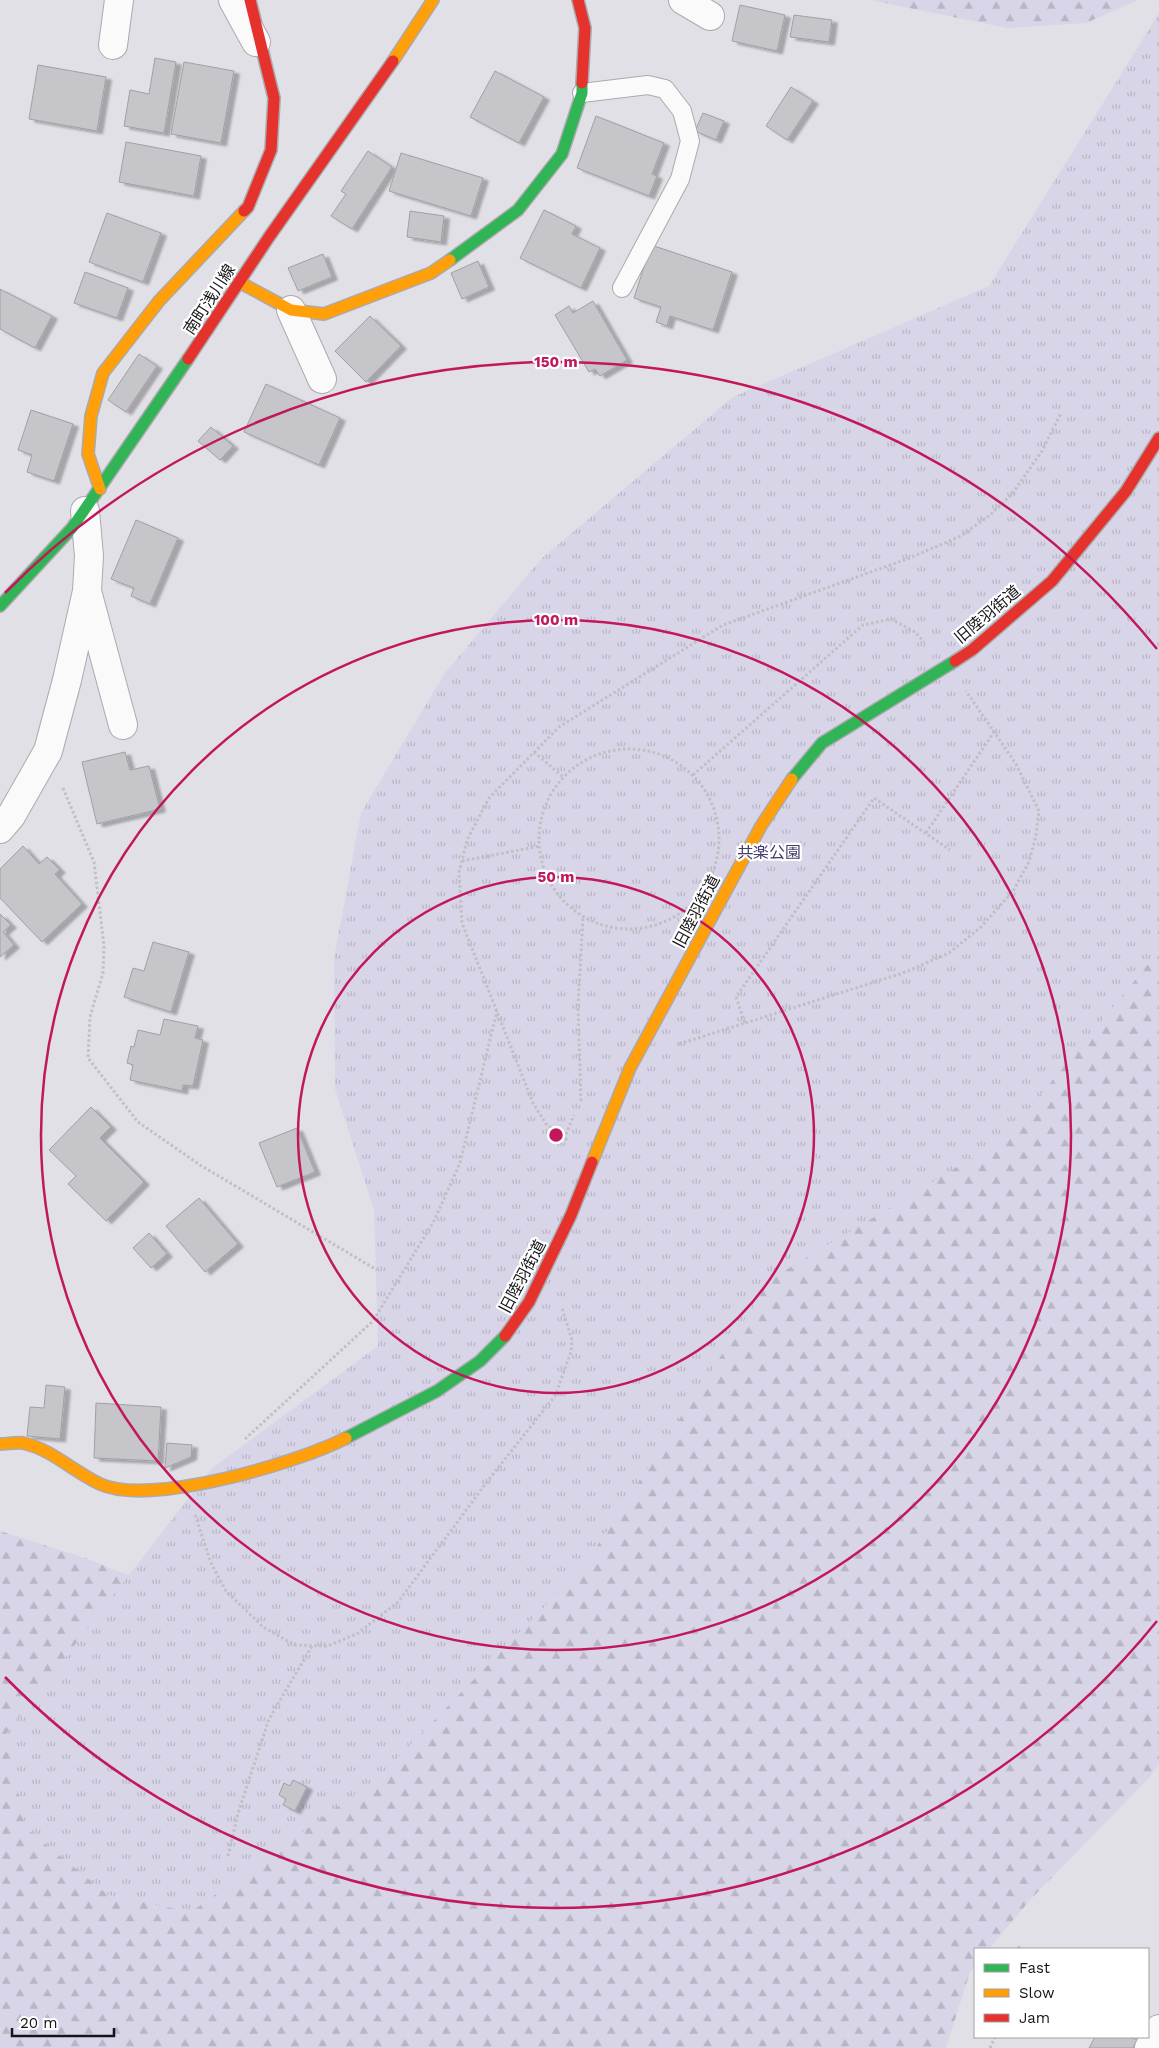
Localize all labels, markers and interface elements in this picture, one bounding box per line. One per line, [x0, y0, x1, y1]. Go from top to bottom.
street label: 南町浅川線 [180, 261, 239, 338]
text: 150 m [534, 353, 578, 371]
street label: 旧陸羽街道 [951, 581, 1024, 647]
text: 100 m [534, 611, 578, 629]
park label: 共楽公園 [737, 843, 801, 862]
text: 50 m [538, 868, 574, 886]
street label: 旧陸羽街道 [669, 871, 724, 951]
centre of rings [547, 1126, 565, 1144]
street label: 旧陸羽街道 [495, 1236, 550, 1316]
legend [974, 1948, 1149, 2038]
text: Fast [1019, 1959, 1051, 1977]
text: Slow [1019, 1984, 1055, 2002]
scale bar [12, 2006, 115, 2038]
text: Jam [1019, 2009, 1050, 2027]
text: 20 m [20, 2014, 58, 2032]

